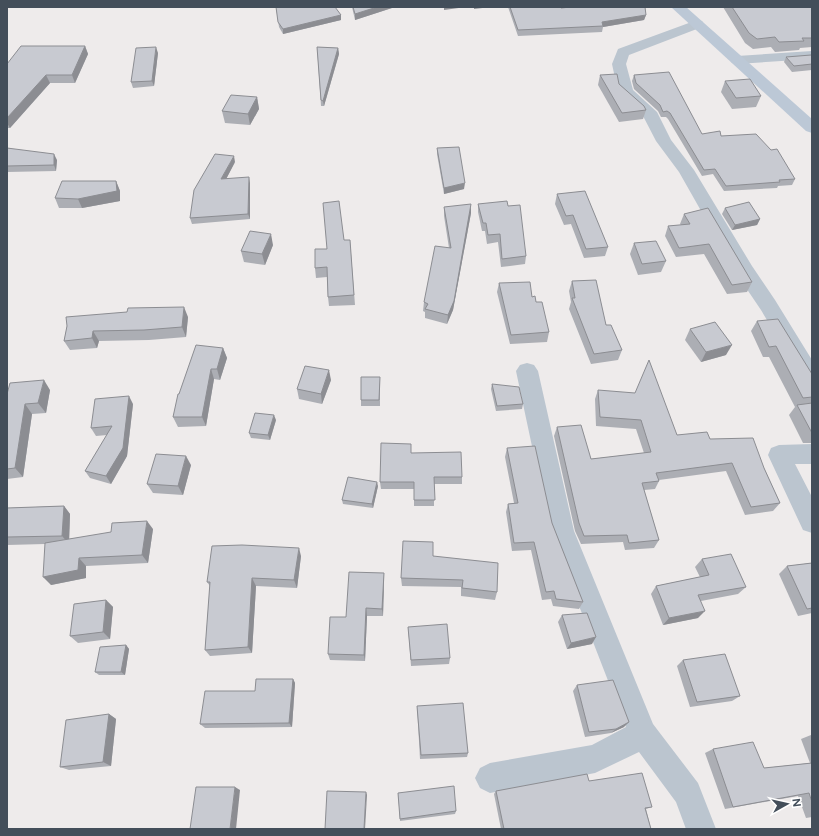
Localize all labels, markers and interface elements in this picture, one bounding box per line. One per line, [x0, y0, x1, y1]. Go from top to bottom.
north arrow [767, 784, 807, 824]
text: N [789, 798, 803, 808]

